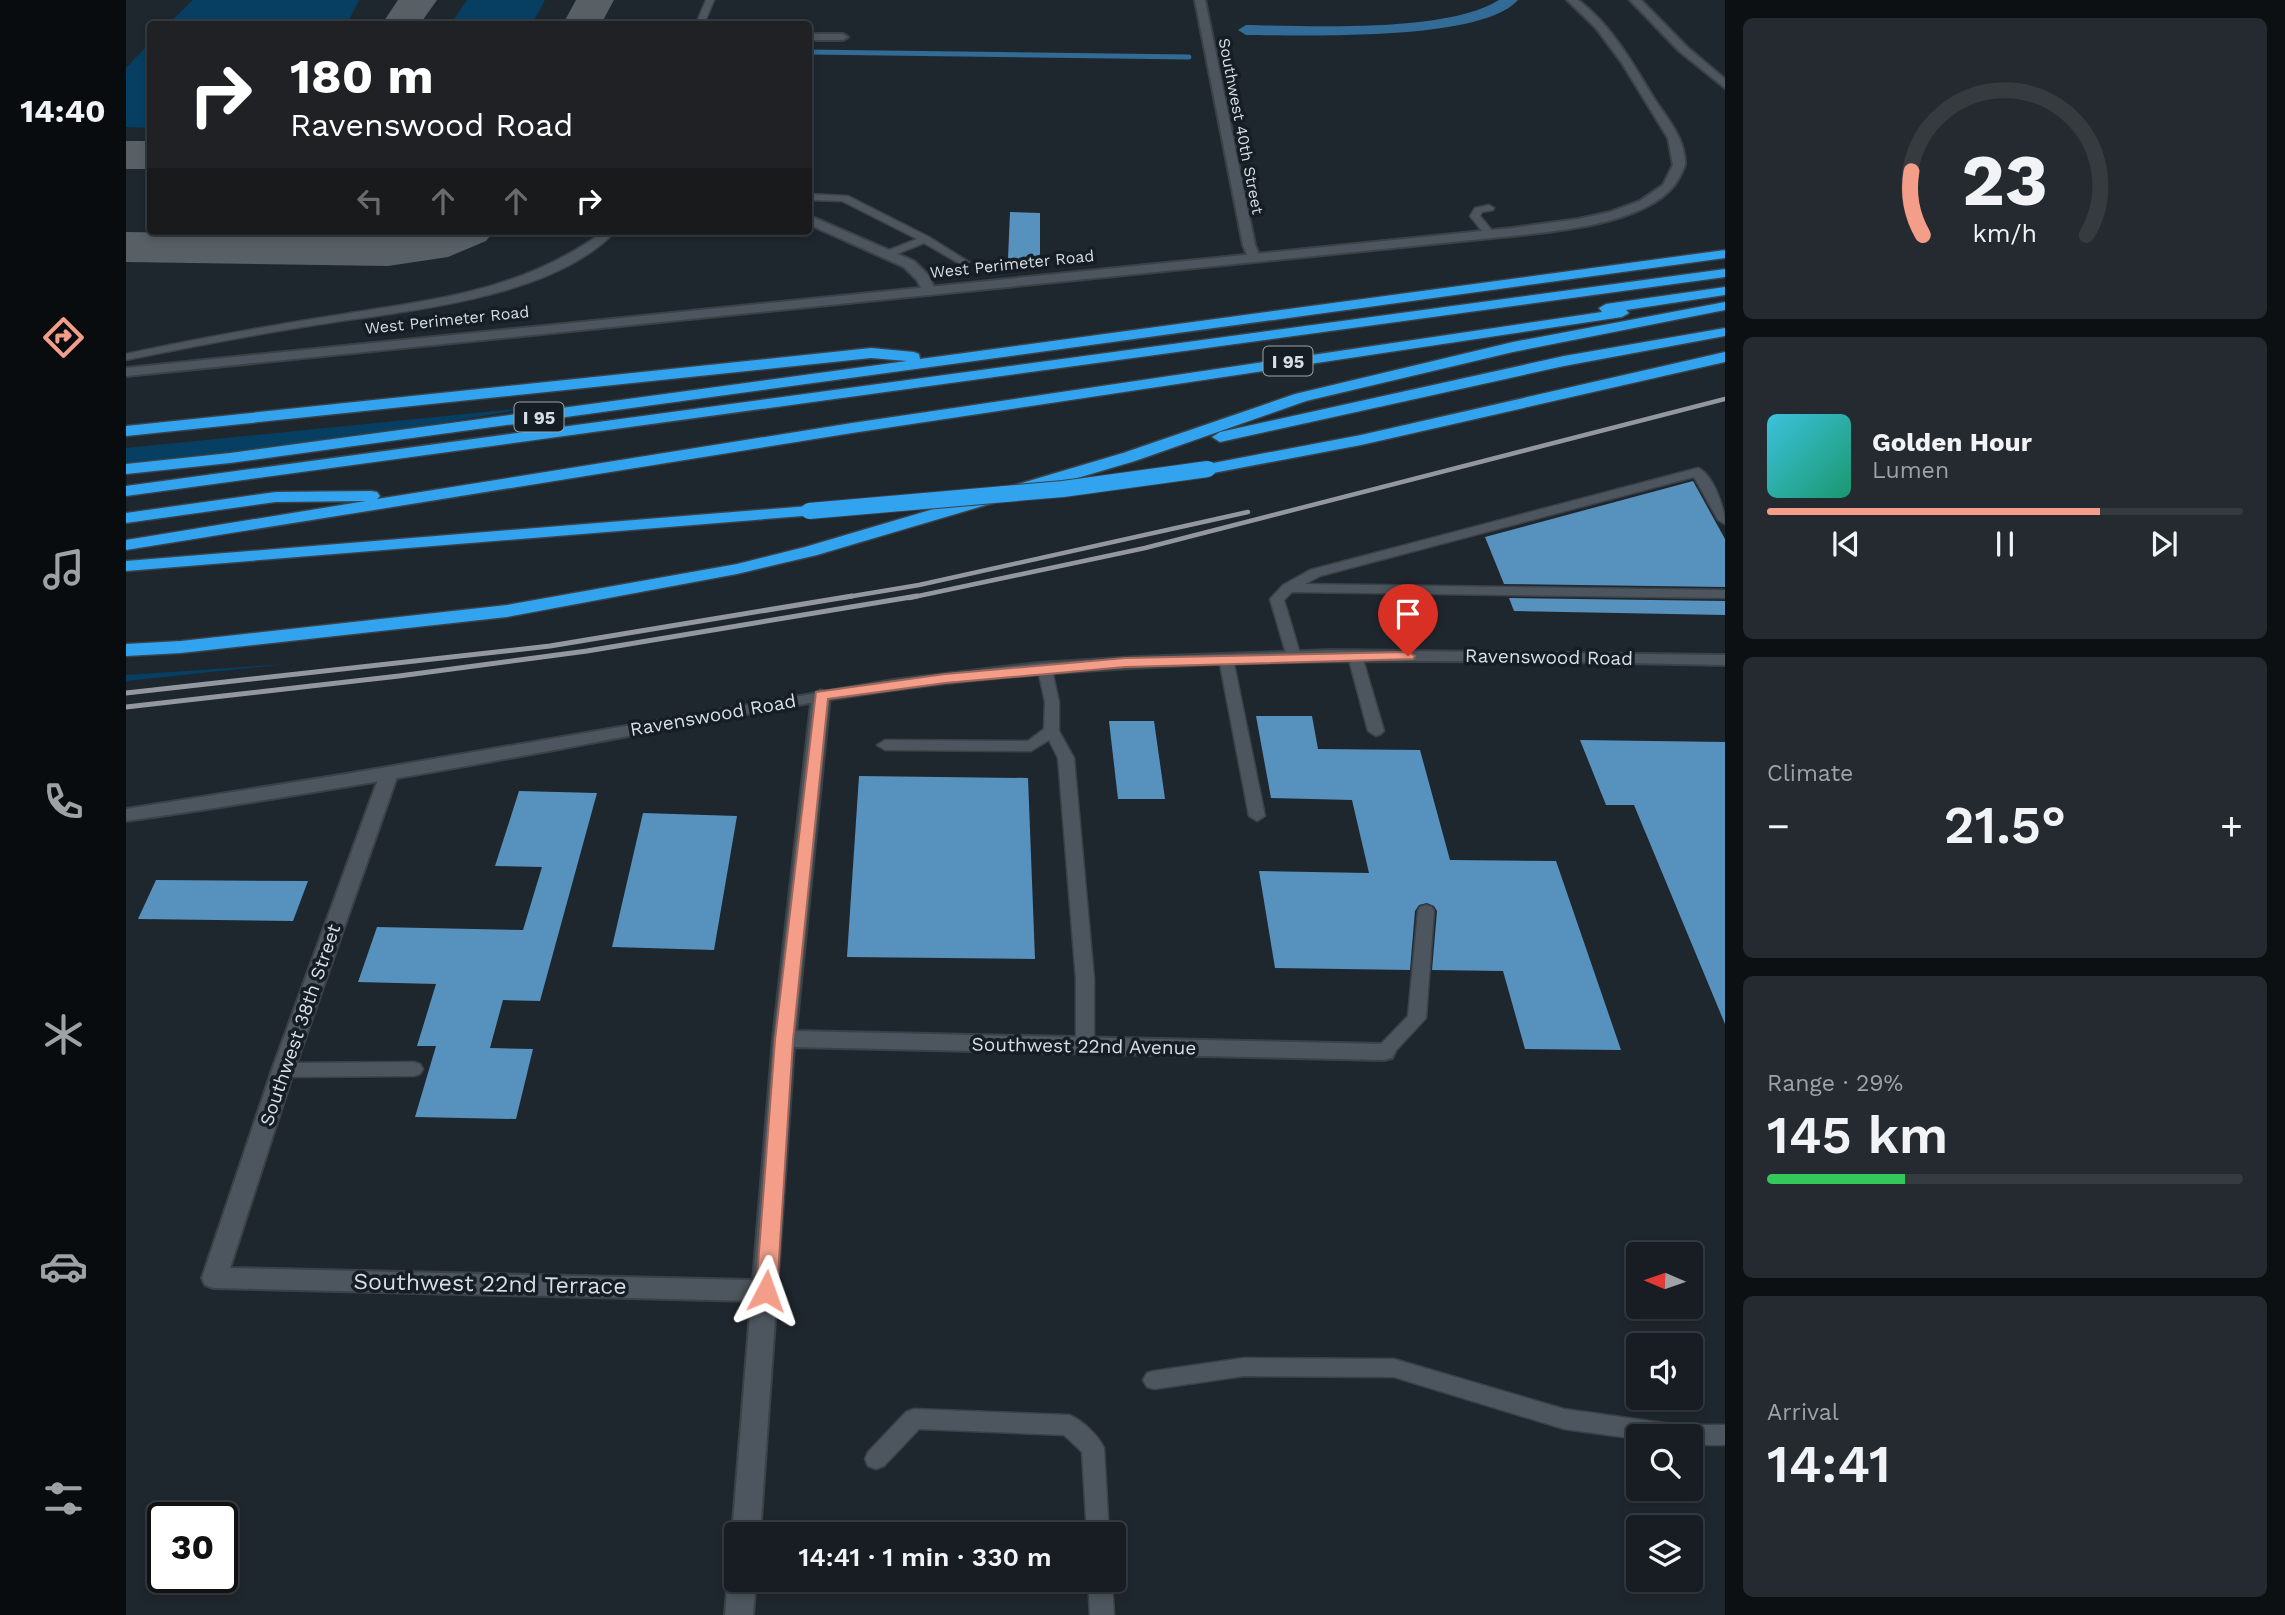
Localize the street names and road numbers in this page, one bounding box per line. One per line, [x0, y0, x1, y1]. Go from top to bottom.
street label: Southwest 40th Street [1215, 36, 1267, 216]
street label: West Perimeter Road [929, 246, 1095, 282]
street label: West Perimeter Road [364, 302, 530, 338]
road number: I 95 [1264, 346, 1312, 376]
road number: I 95 [514, 402, 564, 432]
street label: Ravenswood Road [1465, 644, 1633, 670]
street label: Ravenswood Road [628, 689, 798, 741]
street label: Southwest 38th Street [255, 921, 345, 1129]
street label: Southwest 22nd Avenue [972, 1033, 1196, 1059]
street label: Southwest 22nd Terrace [353, 1268, 627, 1300]

